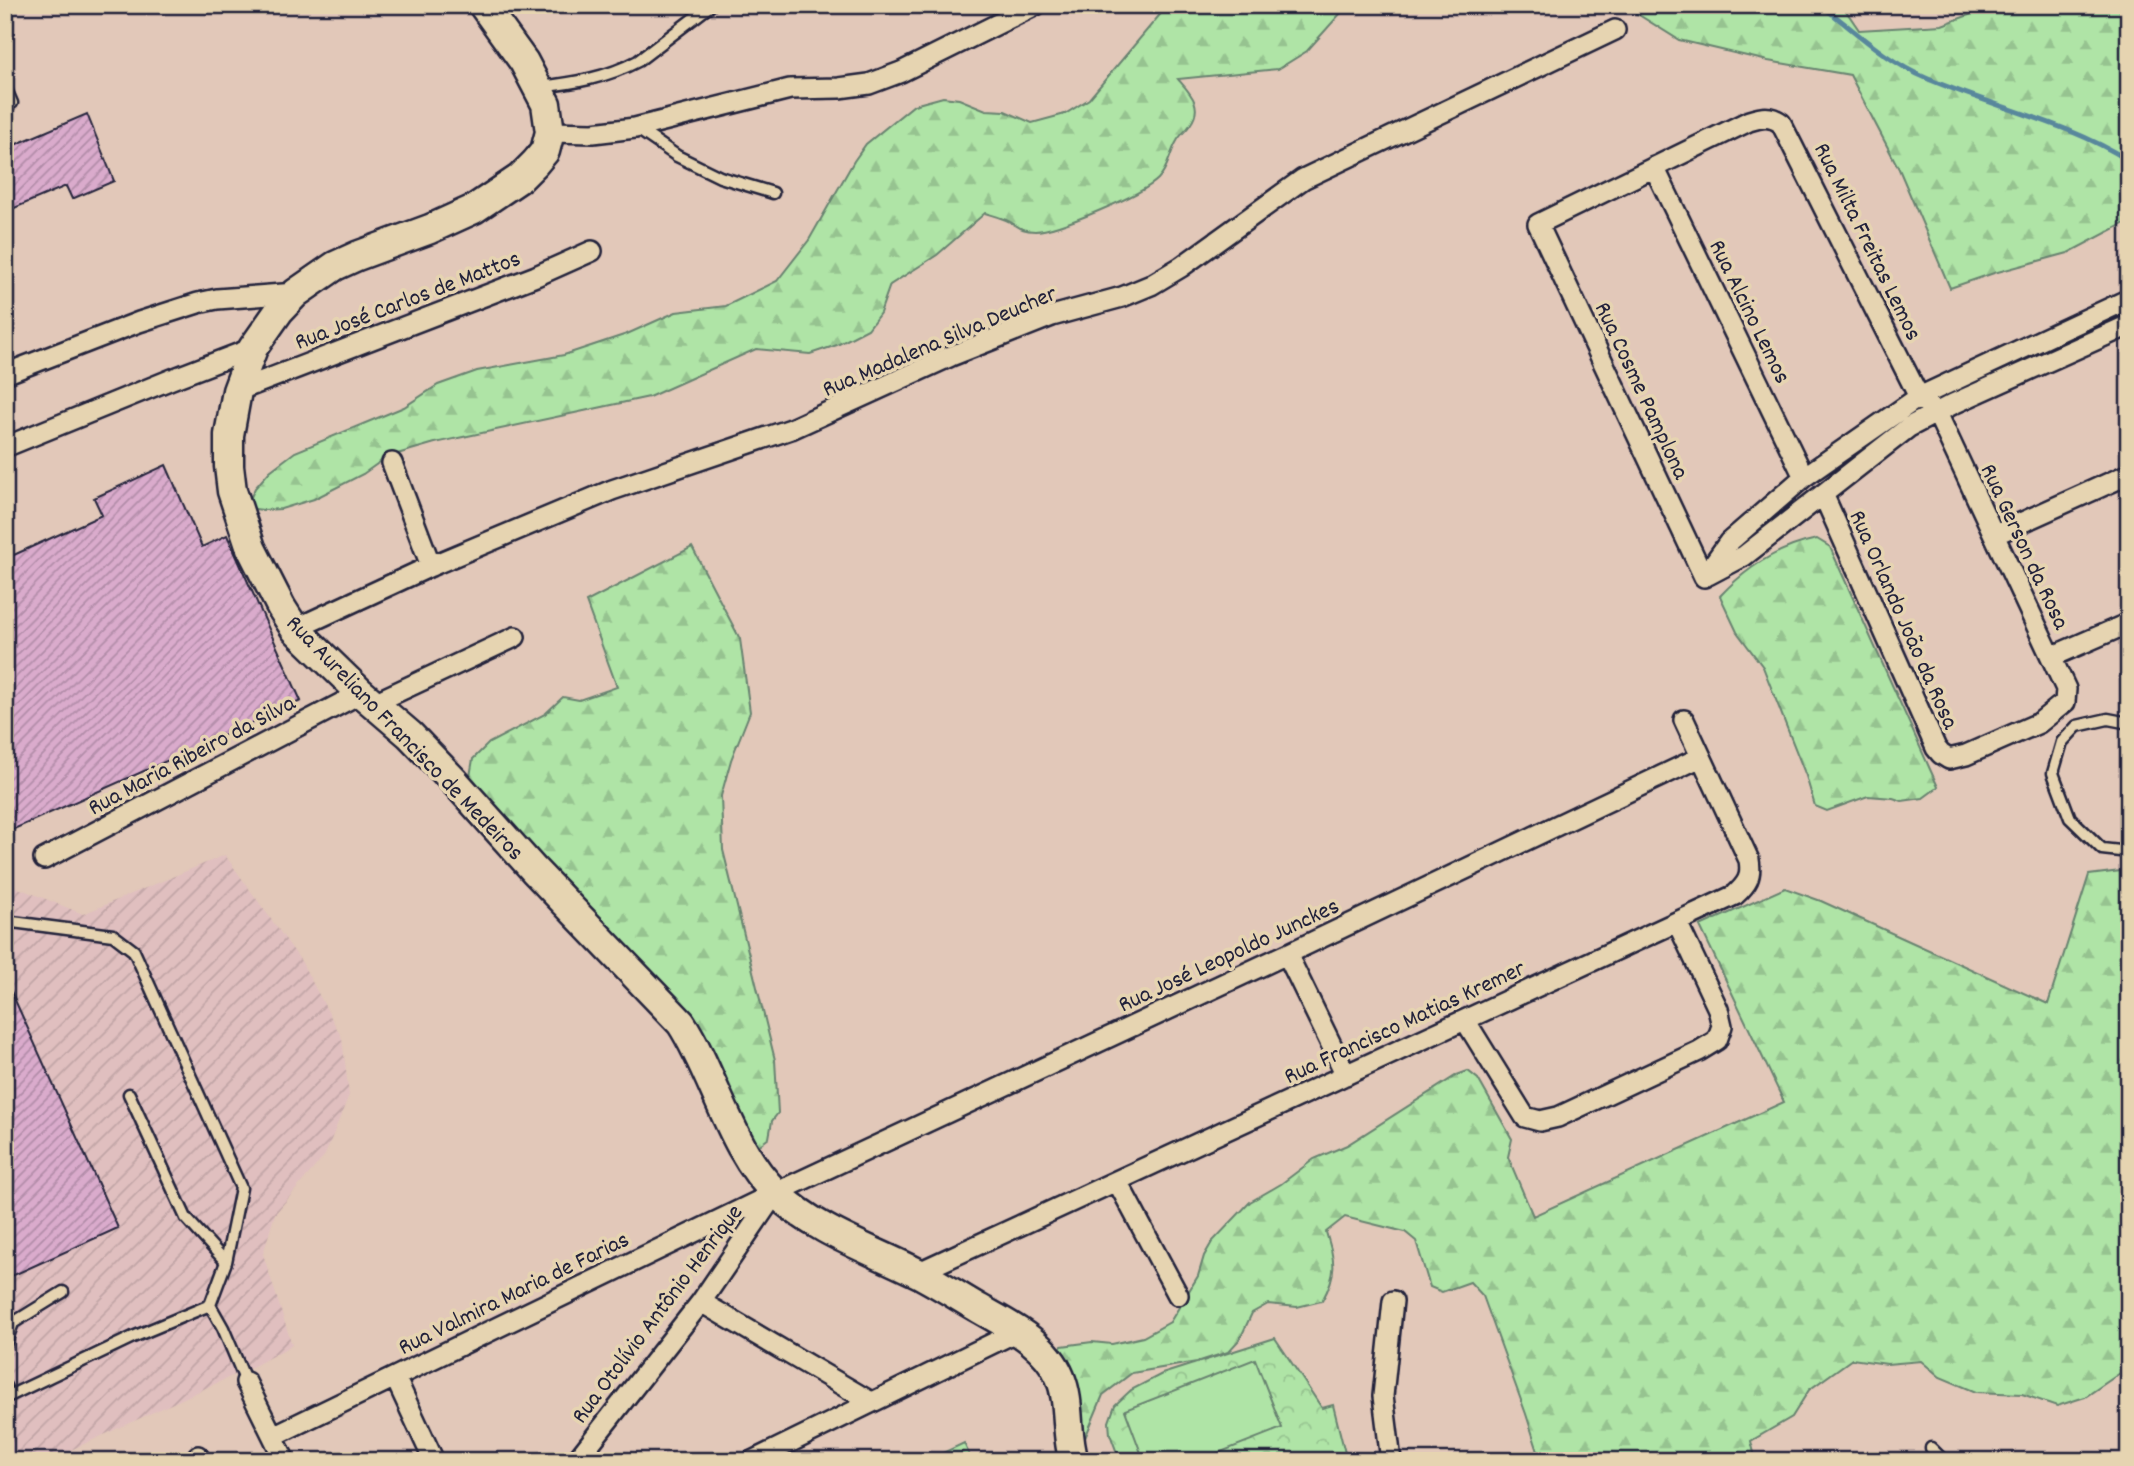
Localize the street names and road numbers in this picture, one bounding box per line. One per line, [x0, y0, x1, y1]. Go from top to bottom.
street label: Rua Milta Freitas Lemos [1804, 138, 1929, 347]
street label: Rua Alcino Lemos [1699, 235, 1798, 390]
street label: Rua José Carlos de Mattos [290, 243, 526, 361]
street label: Rua Madalena Silva Deucher [818, 278, 1063, 408]
street label: Rua Cosme Pamplona [1584, 297, 1697, 486]
street label: Rua Gerson da Rosa [1970, 459, 2077, 636]
street label: Rua Orlando João da Rosa [1839, 505, 1966, 736]
street label: Rua Aureliano Francisco de Medeiros [277, 609, 531, 870]
street label: Rua Maria Ribeiro da Silva [83, 687, 303, 826]
street label: Rua José Leopoldo Junckes [1113, 891, 1345, 1023]
street label: Rua Francisco Matias Kremer [1279, 953, 1532, 1095]
street label: Rua Otolívio Antônio Henrique [564, 1198, 752, 1432]
street label: Rua Valmira Maria de Farias [393, 1224, 636, 1365]

